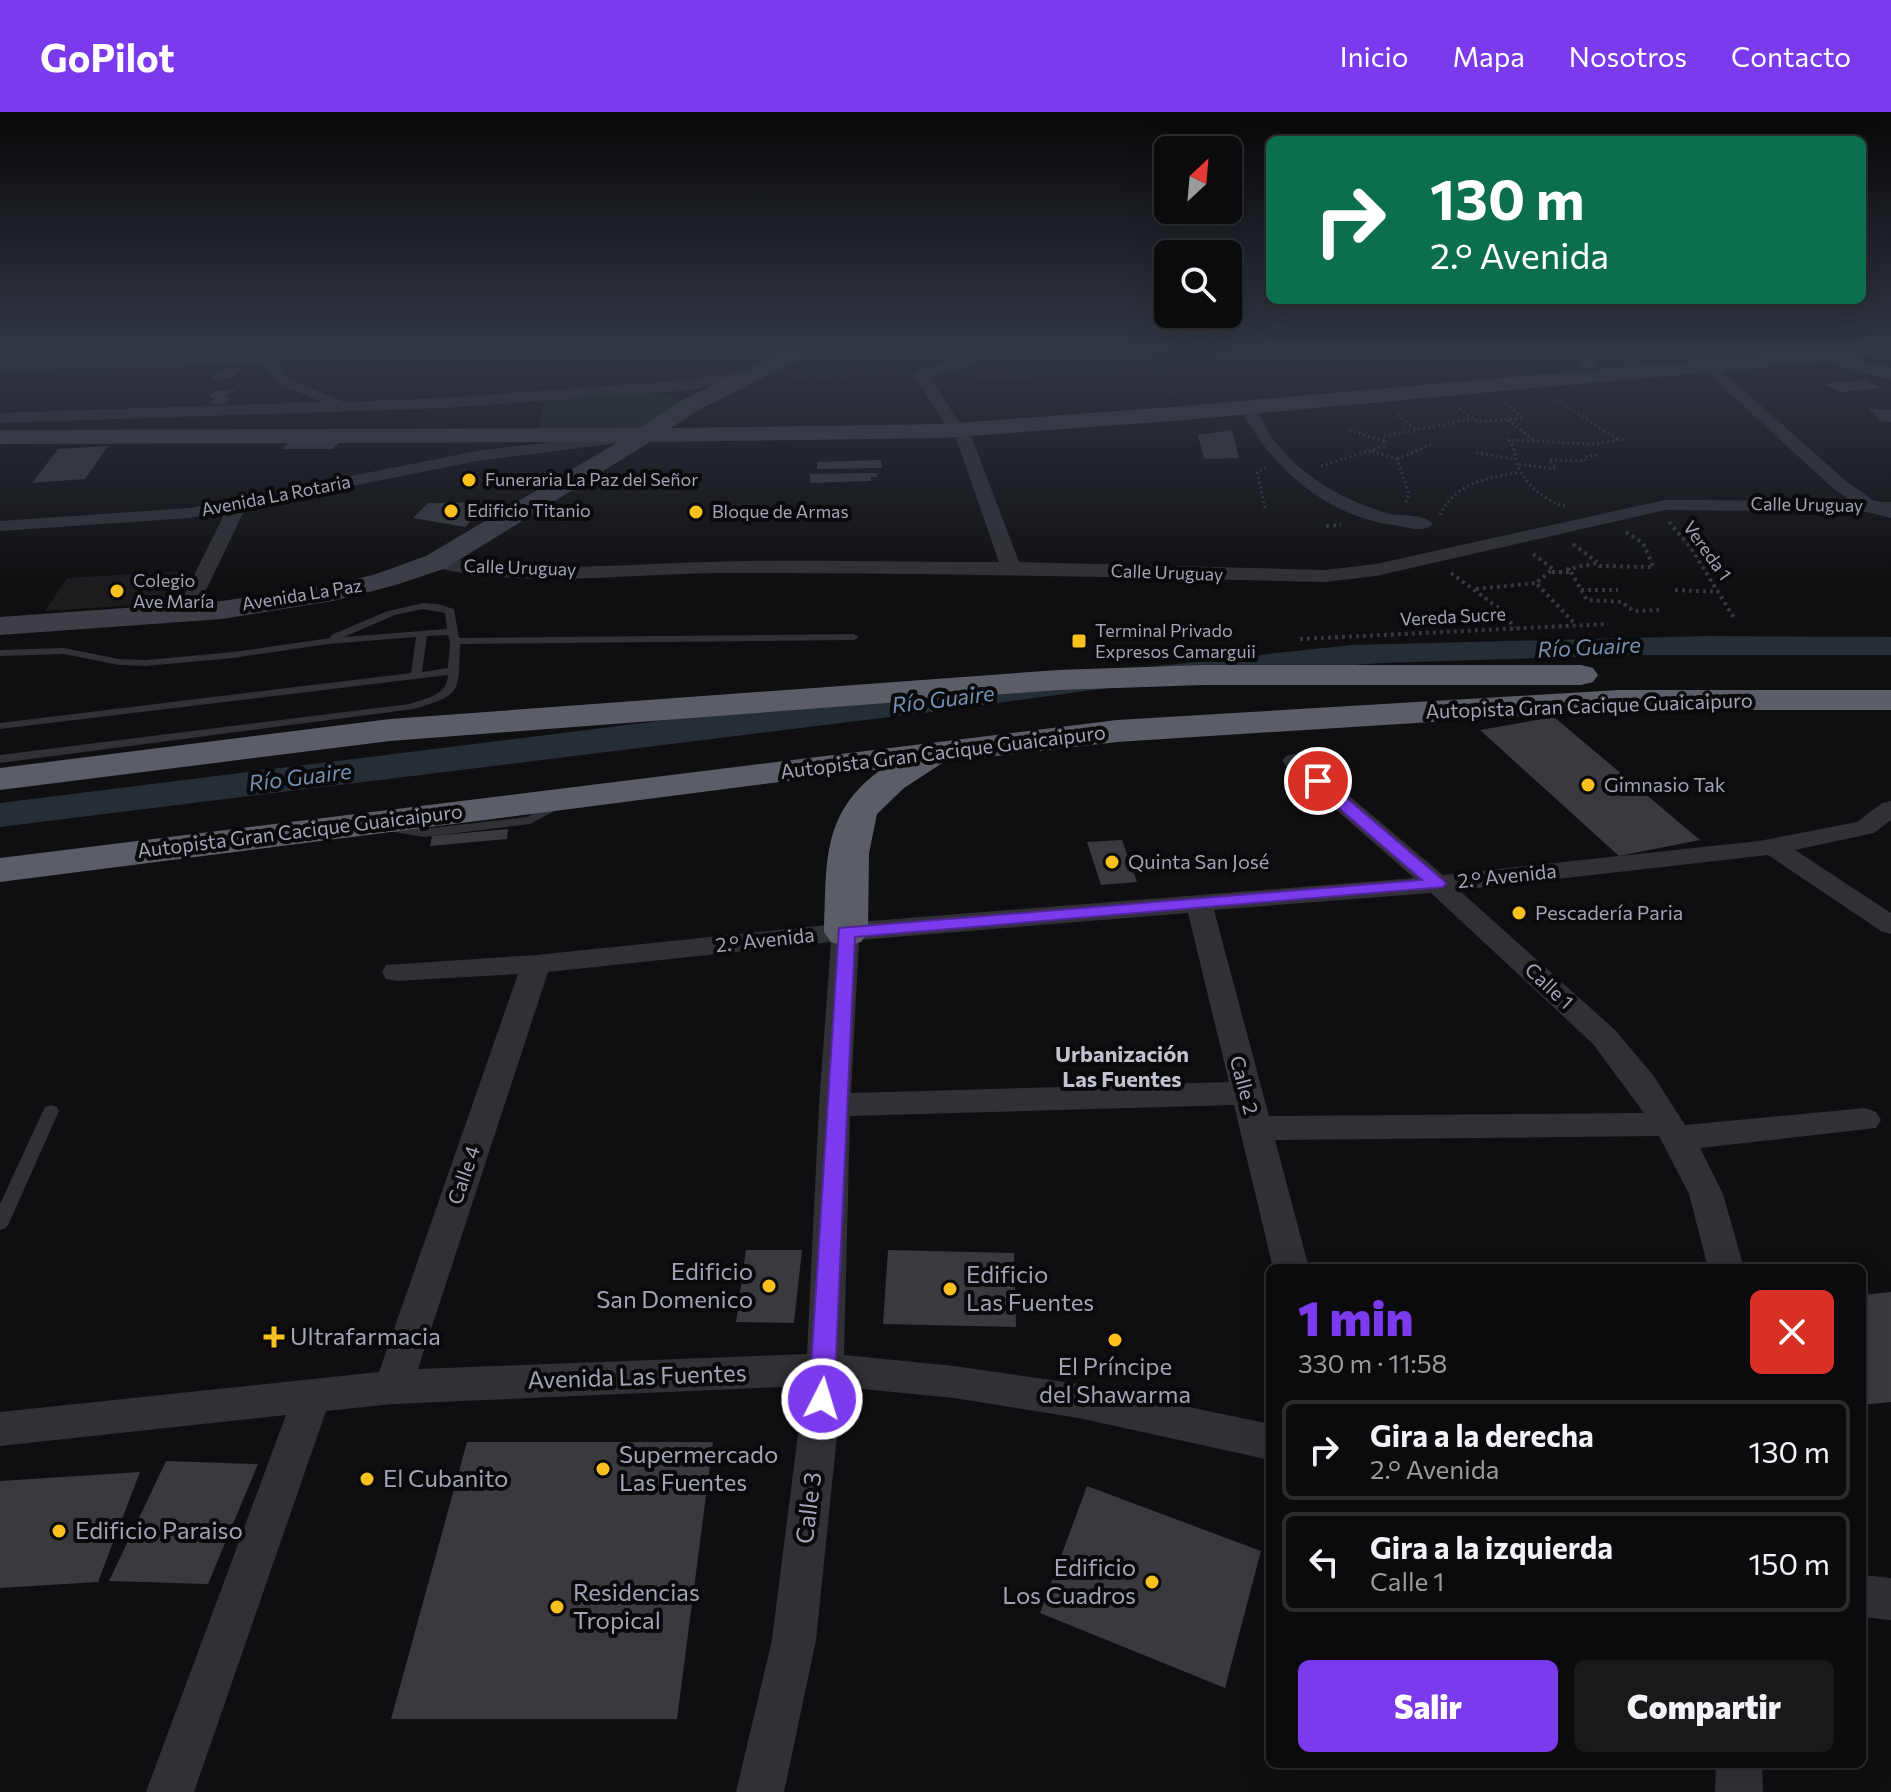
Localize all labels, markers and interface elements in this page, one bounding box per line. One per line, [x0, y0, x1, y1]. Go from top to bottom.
text: GoPilot [40, 33, 175, 80]
text: Inicio [1340, 39, 1408, 73]
text: Mapa [1452, 39, 1525, 73]
text: Nosotros [1569, 39, 1687, 73]
text: Contacto [1731, 39, 1851, 73]
north arrow [1154, 136, 1242, 224]
map controls [1154, 136, 1242, 328]
text: 130 m [1430, 163, 1585, 232]
icon: right [1298, 168, 1402, 272]
text: 2.° Avenida [1430, 232, 1609, 276]
button: search [1154, 240, 1242, 328]
place label: Funeraria La Paz del Señor [485, 468, 699, 490]
street label: Avenida La Rotaria [199, 470, 352, 520]
marker: Funeraria La Paz del Señor [460, 471, 478, 489]
street label: Calle Uruguay [1751, 492, 1863, 516]
place label: Edificio Titanio [467, 499, 591, 521]
place label: Bloque de Armas [712, 500, 849, 522]
marker: Edificio Titanio [442, 502, 460, 520]
marker: Bloque de Armas [687, 503, 705, 521]
street label: Vereda 1 [1679, 516, 1737, 584]
street label: Calle Uruguay [463, 554, 577, 580]
street label: Calle Uruguay [1110, 559, 1224, 585]
place label: Colegio Ave María [133, 569, 214, 612]
street label: Avenida La Paz [240, 574, 363, 614]
marker: Colegio Ave María [108, 582, 126, 600]
street label: Vereda Sucre [1399, 602, 1507, 630]
place label: Terminal Privado Expresos Camarguii [1095, 619, 1256, 662]
water label: Río Guaire [1537, 630, 1642, 663]
marker: Terminal Privado Expresos Camarguii [1070, 632, 1088, 650]
water label: Río Guaire [890, 679, 996, 718]
street label: Autopista Gran Cacique Guaicaipuro [1425, 687, 1753, 723]
street label: Autopista Gran Cacique Guaicaipuro [779, 719, 1107, 783]
pin [1284, 747, 1352, 815]
water label: Río Guaire [247, 757, 353, 796]
icon: arrive [1296, 759, 1340, 803]
place label: Gimnasio Tak [1604, 772, 1726, 796]
marker: Gimnasio Tak [1579, 776, 1597, 794]
street label: Autopista Gran Cacique Guaicaipuro [136, 798, 464, 862]
place label: Quinta San José [1128, 849, 1269, 873]
marker: Quinta San José [1103, 853, 1121, 871]
street label: 2.° Avenida [1456, 858, 1558, 892]
place label: Pescadería Paria [1535, 900, 1683, 924]
marker: Pescadería Paria [1510, 904, 1528, 922]
street label: 2.° Avenida [714, 922, 816, 956]
street label: Calle 1 [1521, 957, 1579, 1014]
district label: Urbanización Las Fuentes [1055, 1040, 1189, 1092]
street label: Calle 2 [1226, 1053, 1264, 1117]
street label: Calle 4 [442, 1142, 484, 1207]
place label: Edificio San Domenico [596, 1256, 753, 1313]
place label: Edificio Las Fuentes [966, 1259, 1094, 1316]
marker: Edificio San Domenico [760, 1277, 778, 1295]
marker: Edificio Las Fuentes [941, 1280, 959, 1298]
text: 1 min [1298, 1287, 1413, 1346]
button: close [1750, 1290, 1834, 1374]
place label: Ultrafarmacia [290, 1321, 441, 1350]
marker: Ultrafarmacia [265, 1328, 283, 1346]
marker: El Príncipe del Shawarma [1106, 1331, 1124, 1349]
text: 330 m · 11:58 [1298, 1347, 1447, 1378]
place label: El Príncipe del Shawarma [1039, 1351, 1191, 1408]
street label: Avenida Las Fuentes [527, 1357, 747, 1394]
position arrow [780, 1357, 864, 1441]
text: Gira a la derecha [1370, 1416, 1594, 1453]
icon: right [1302, 1428, 1346, 1472]
text: 130 m [1749, 1432, 1830, 1469]
place label: Supermercado Las Fuentes [619, 1439, 778, 1496]
text: 2.° Avenida [1370, 1453, 1499, 1484]
marker: Supermercado Las Fuentes [594, 1460, 612, 1478]
place label: El Cubanito [383, 1463, 508, 1492]
marker: El Cubanito [358, 1470, 376, 1488]
street label: Calle 3 [789, 1470, 826, 1545]
place label: Edificio Paraiso [75, 1515, 243, 1544]
marker: Edificio Paraiso [50, 1522, 68, 1540]
text: Gira a la izquierda [1370, 1528, 1613, 1565]
icon: left [1302, 1540, 1346, 1584]
text: 150 m [1748, 1544, 1830, 1581]
place label: Edificio Los Cuadros [1002, 1552, 1136, 1609]
text: Calle 1 [1370, 1565, 1444, 1596]
marker: Edificio Los Cuadros [1143, 1573, 1161, 1591]
place label: Residencias Tropical [573, 1577, 700, 1634]
marker: Residencias Tropical [548, 1598, 566, 1616]
button: Salir [1298, 1660, 1558, 1752]
button: Compartir [1574, 1660, 1834, 1752]

